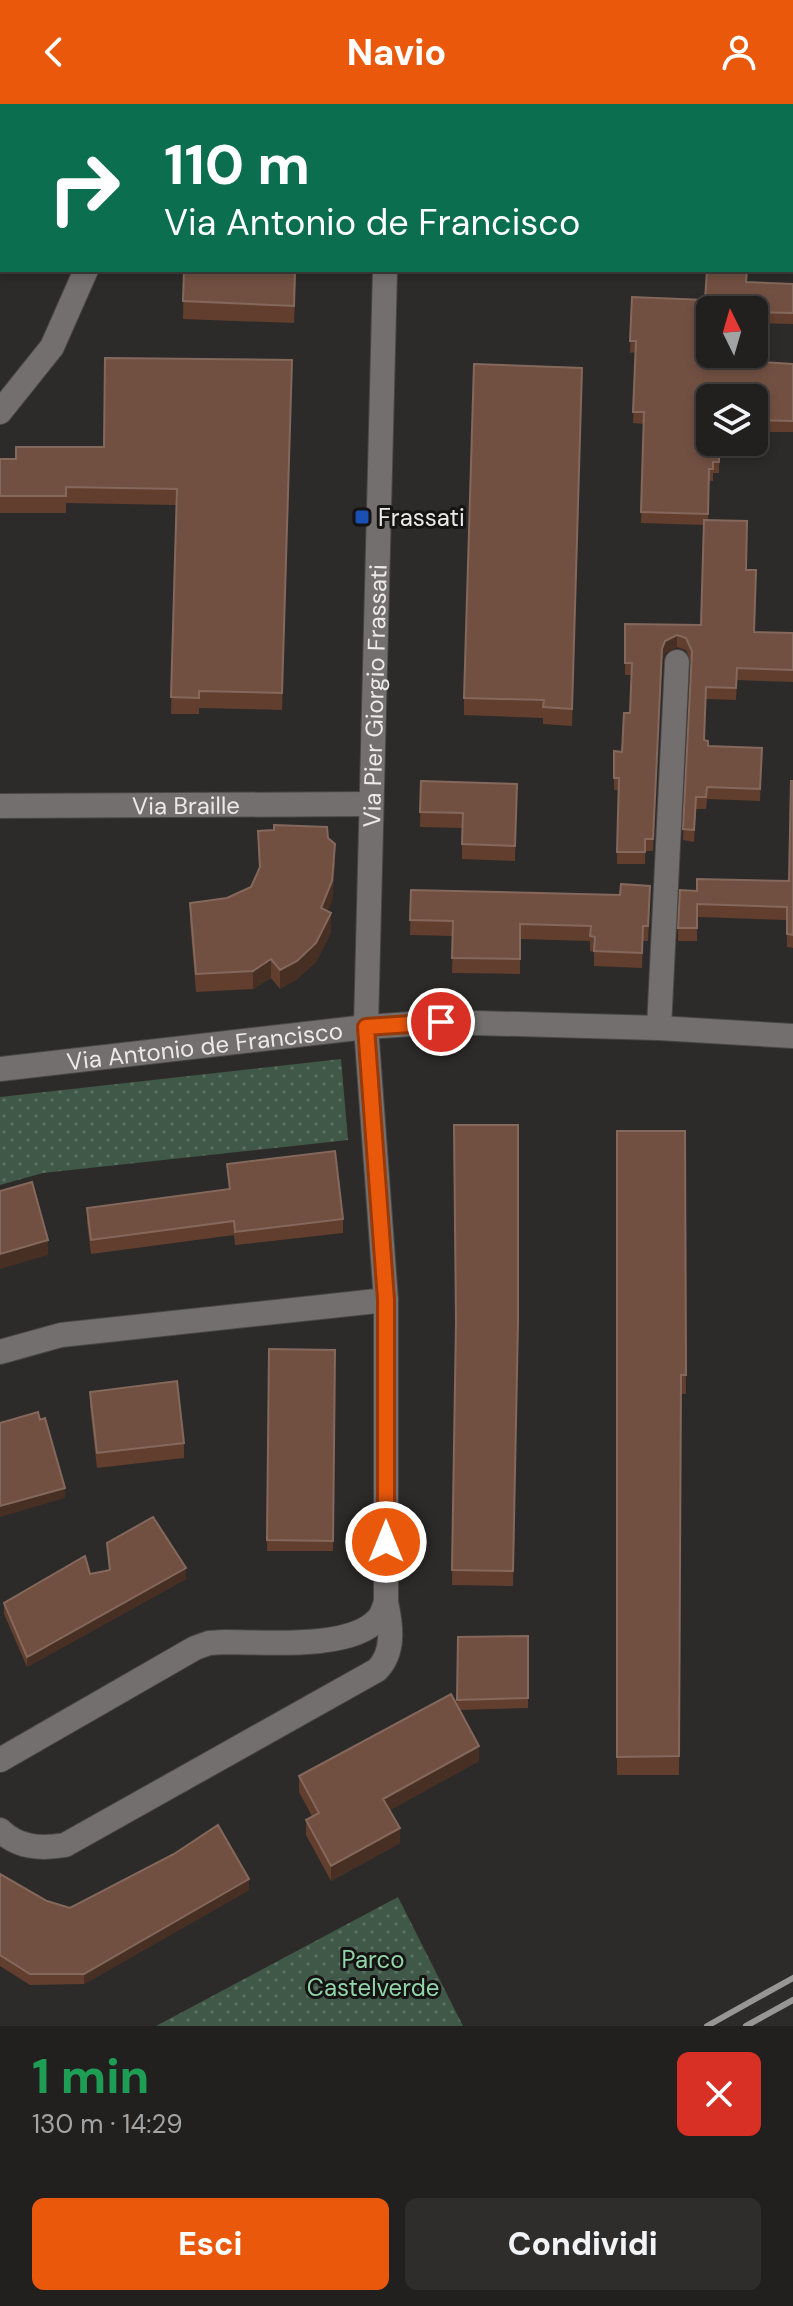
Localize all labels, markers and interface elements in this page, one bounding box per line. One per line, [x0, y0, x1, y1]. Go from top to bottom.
text: Navio [347, 29, 446, 76]
icon: back [32, 30, 76, 74]
icon: person [717, 30, 761, 74]
text: 110 m [164, 128, 310, 201]
icon: right [32, 136, 136, 240]
text: Via Antonio de Francisco [164, 199, 580, 246]
north arrow [696, 296, 768, 368]
map controls [696, 296, 768, 456]
button: layers [696, 384, 768, 456]
place label: Frassati [378, 502, 465, 533]
marker: Frassati [353, 508, 371, 526]
street label: Via Pier Giorgio Frassati [356, 564, 393, 828]
street label: Via Braille [132, 789, 240, 821]
pin [407, 988, 475, 1056]
icon: arrive [419, 1000, 463, 1044]
street label: Via Antonio de Francisco [65, 1014, 344, 1077]
position arrow [344, 1500, 428, 1584]
park label: Parco Castelverde [307, 1944, 439, 2003]
text: 1 min [32, 2045, 149, 2108]
button: close [677, 2052, 761, 2136]
text: 130 m · 14:29 [32, 2107, 183, 2141]
button: Esci [32, 2198, 389, 2290]
button: Condividi [405, 2198, 761, 2290]

